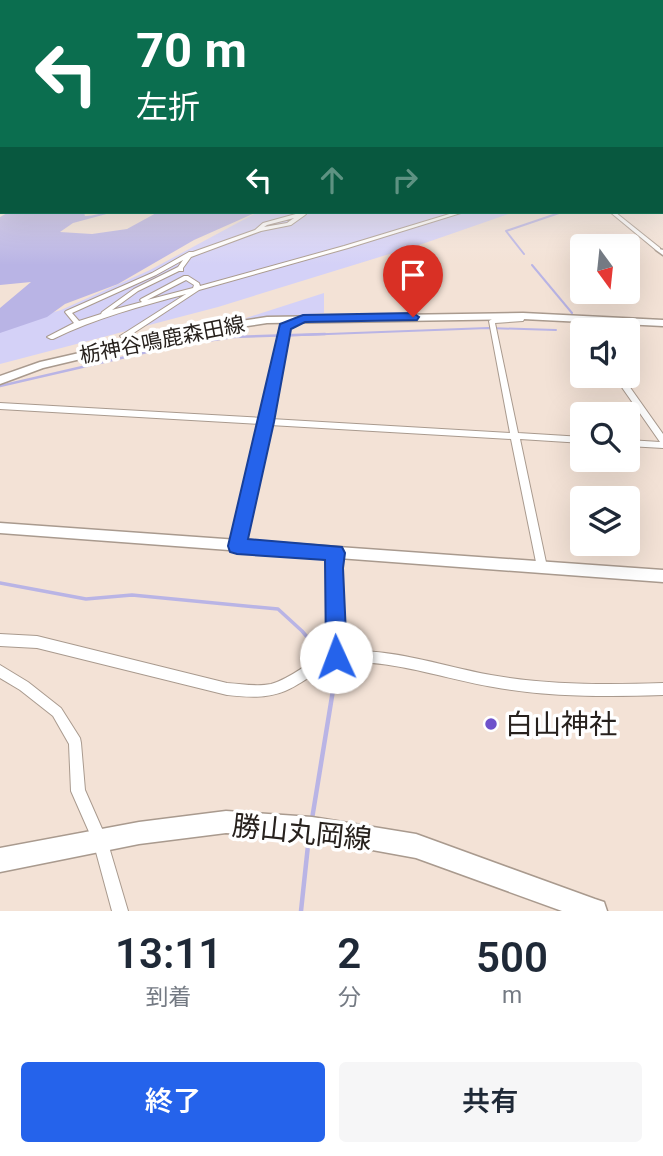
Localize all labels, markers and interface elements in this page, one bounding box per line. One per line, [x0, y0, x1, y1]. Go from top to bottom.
text: 70 m [136, 22, 247, 79]
icon: left [21, 28, 112, 119]
text: 左折 [136, 88, 200, 126]
icon: left [240, 161, 278, 199]
icon: ahead [313, 161, 351, 199]
icon: right [386, 161, 424, 199]
north arrow [570, 234, 640, 304]
map controls [570, 234, 640, 556]
pin [383, 245, 443, 317]
icon: arrive [394, 256, 432, 294]
street label: 栃神谷鳴鹿森田線 [77, 312, 247, 368]
button: sound [570, 318, 640, 388]
button: search [570, 402, 640, 472]
button: layers [570, 486, 640, 556]
position arrow [299, 620, 373, 694]
place label: 白山神社 [505, 708, 617, 741]
marker: 白山神社 [483, 716, 499, 732]
street label: 勝山丸岡線 [231, 809, 373, 856]
text: 13:11 [115, 929, 222, 978]
text: 2 [337, 929, 361, 978]
text: 500 [476, 933, 548, 982]
text: m [502, 982, 522, 1009]
text: 到着 [146, 984, 192, 1011]
text: 分 [338, 984, 361, 1011]
button: 終了 [21, 1062, 325, 1142]
button: 共有 [339, 1062, 642, 1142]

